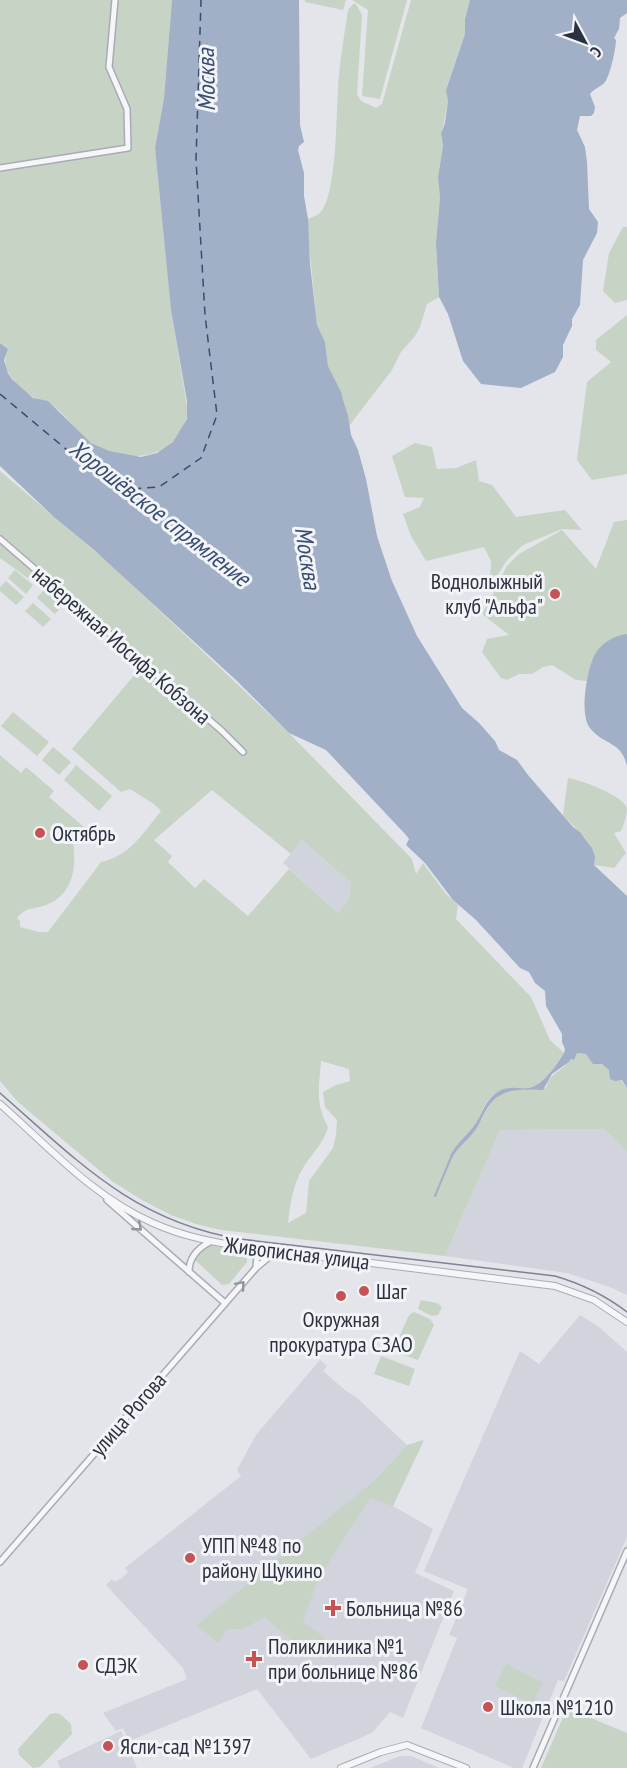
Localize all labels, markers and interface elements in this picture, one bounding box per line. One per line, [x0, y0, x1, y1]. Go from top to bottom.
north arrow [555, 12, 615, 72]
text: С [586, 43, 606, 62]
water label: Москва [190, 47, 222, 112]
water label: Хорошёвское спрямление [63, 433, 258, 595]
water label: Москва [288, 525, 328, 593]
street label: набережная Иосифа Кобзона [27, 560, 217, 730]
place label: Воднолыжный клуб "Альфа" [431, 567, 543, 620]
marker: Воднолыжный клуб "Альфа" [548, 587, 562, 601]
place label: Октябрь [52, 819, 116, 847]
marker: Октябрь [33, 826, 47, 840]
one-way arrow [131, 1220, 142, 1231]
street label: Живописная улица [222, 1230, 371, 1276]
place label: Шаг [376, 1277, 407, 1305]
one-way arrow [234, 1282, 245, 1292]
marker: Шаг [357, 1284, 371, 1298]
marker: Окружная прокуратура СЗАО [334, 1289, 348, 1303]
place label: Окружная прокуратура СЗАО [269, 1305, 413, 1358]
street label: улица Рогова [84, 1366, 172, 1462]
place label: УПП №48 по району Щукино [202, 1531, 323, 1584]
marker: УПП №48 по району Щукино [183, 1551, 197, 1565]
place label: Больница №86 [346, 1594, 463, 1622]
marker: Больница №86 [324, 1599, 342, 1617]
place label: Поликлиника №1 при больнице №86 [268, 1632, 418, 1685]
marker: Поликлиника №1 при больнице №86 [245, 1650, 263, 1668]
place label: СДЭК [95, 1651, 138, 1679]
marker: СДЭК [76, 1658, 90, 1672]
place label: Школа №1210 [500, 1693, 613, 1721]
marker: Школа №1210 [481, 1700, 495, 1714]
place label: Ясли-сад №1397 [120, 1732, 252, 1760]
marker: Ясли-сад №1397 [101, 1739, 115, 1753]

